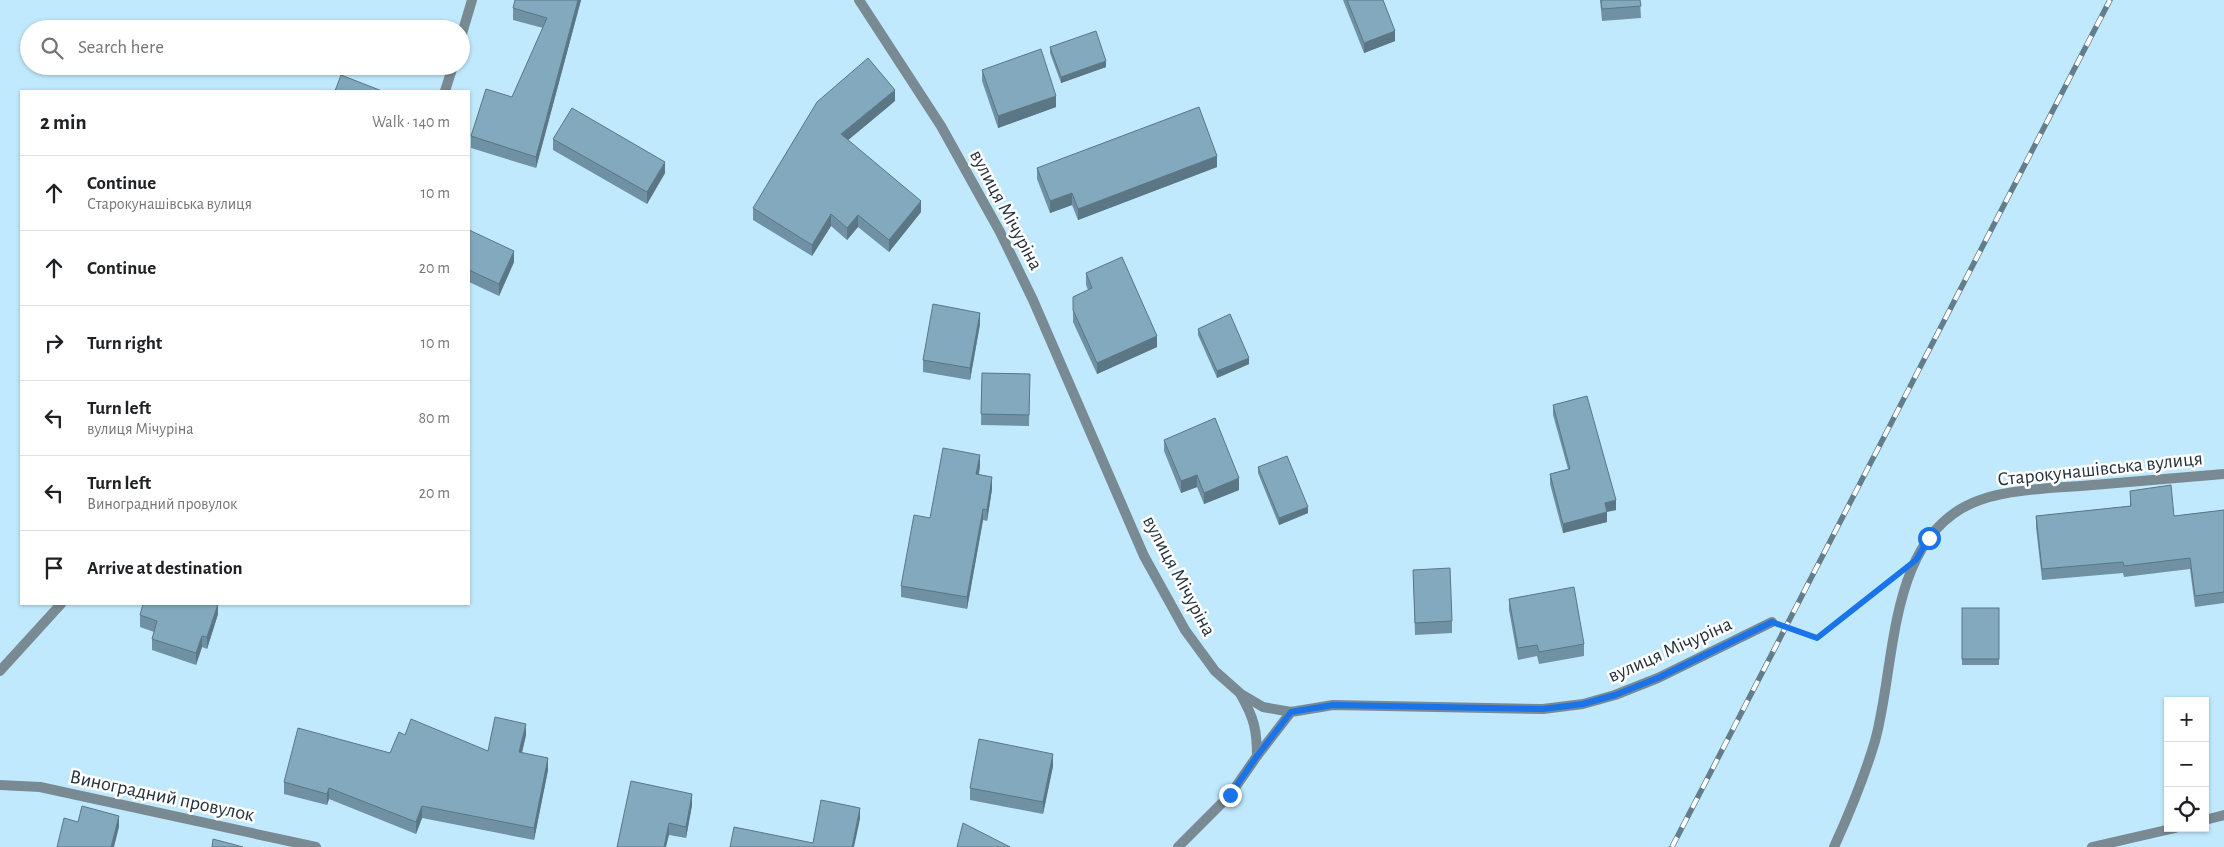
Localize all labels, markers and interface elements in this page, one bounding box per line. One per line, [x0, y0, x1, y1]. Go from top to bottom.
search box [20, 20, 470, 75]
icon: search [38, 34, 66, 62]
text: Search here [78, 38, 164, 57]
text: 2 min [40, 112, 87, 133]
text: Walk · 140 m [372, 114, 450, 130]
street label: вулиця Мічуріна [966, 147, 1046, 273]
text: Continue [87, 174, 156, 193]
icon: ahead [40, 179, 68, 207]
text: 10 m [421, 185, 450, 201]
text: Старокунашівська вулиця [87, 196, 252, 212]
icon: ahead [40, 254, 68, 282]
text: Continue [87, 259, 156, 278]
text: 20 m [419, 260, 450, 276]
icon: right [40, 329, 68, 357]
text: Turn right [87, 334, 162, 353]
text: 10 m [421, 335, 450, 351]
text: Turn left [87, 399, 151, 418]
icon: left [40, 404, 68, 432]
text: 80 m [419, 410, 450, 426]
text: вулиця Мічуріна [87, 421, 194, 437]
street label: Старокунашівська вулиця [1996, 448, 2204, 490]
text: Turn left [87, 474, 151, 493]
icon: left [40, 479, 68, 507]
text: 20 m [419, 485, 450, 501]
text: Виноградний провулок [87, 496, 237, 512]
street label: вулиця Мічуріна [1139, 513, 1219, 639]
route start [1918, 527, 1941, 550]
icon: arrive [40, 554, 68, 582]
text: Arrive at destination [87, 559, 243, 578]
street label: вулиця Мічуріна [1605, 614, 1735, 686]
map controls [2164, 697, 2209, 832]
button: + [2164, 697, 2209, 742]
button: − [2164, 742, 2209, 787]
street label: Виноградний провулок [68, 767, 256, 825]
route end [1219, 784, 1242, 807]
button: locate [2164, 787, 2209, 832]

